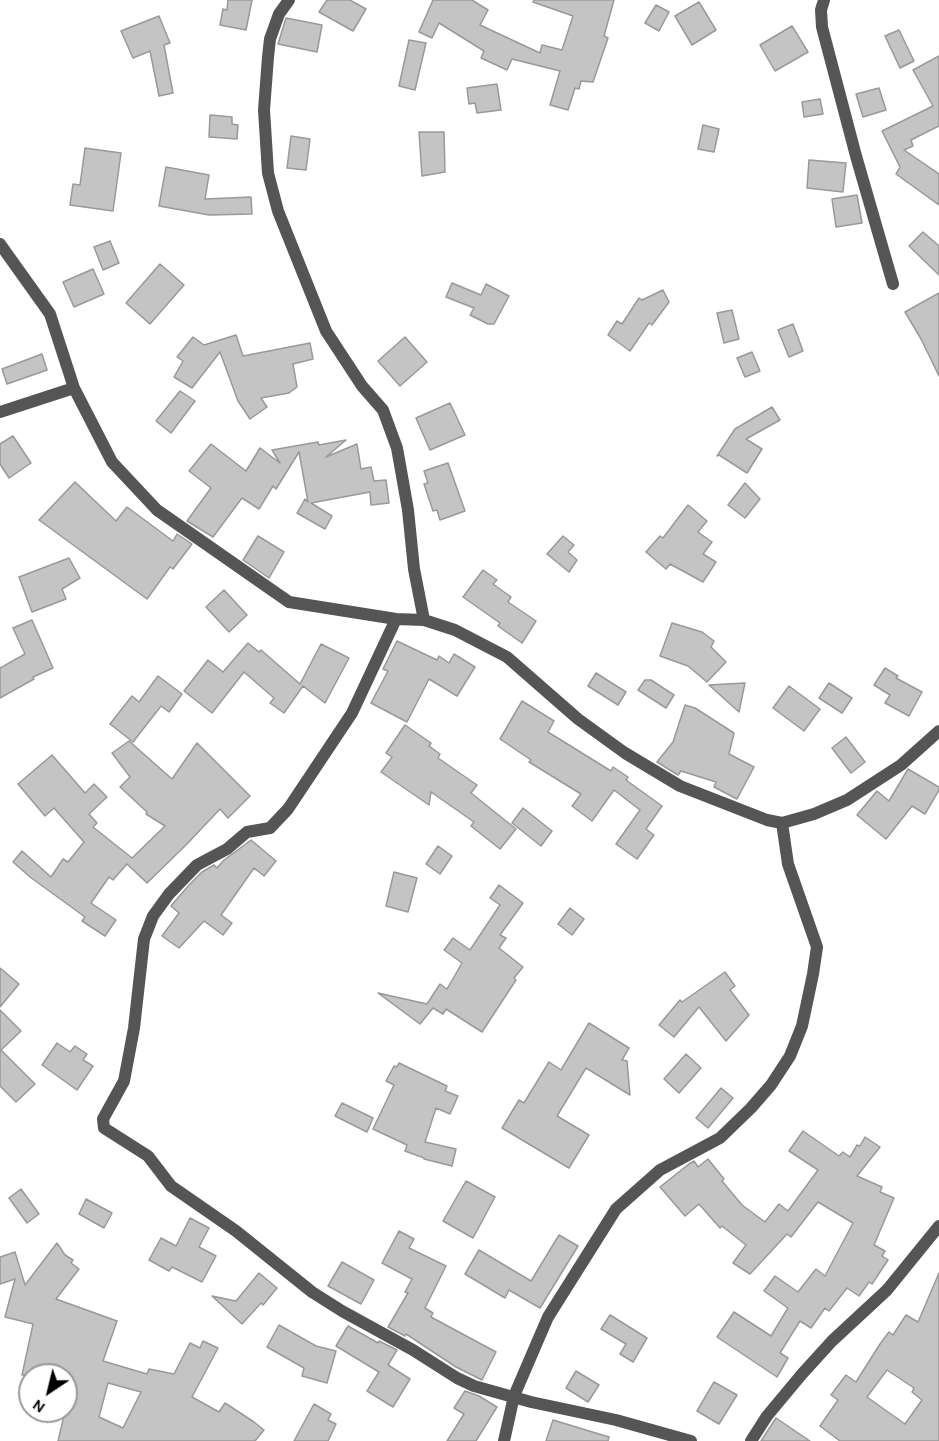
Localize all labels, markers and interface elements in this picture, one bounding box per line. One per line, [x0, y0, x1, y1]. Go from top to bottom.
north arrow [18, 1363, 78, 1423]
text: N [28, 1395, 49, 1418]

